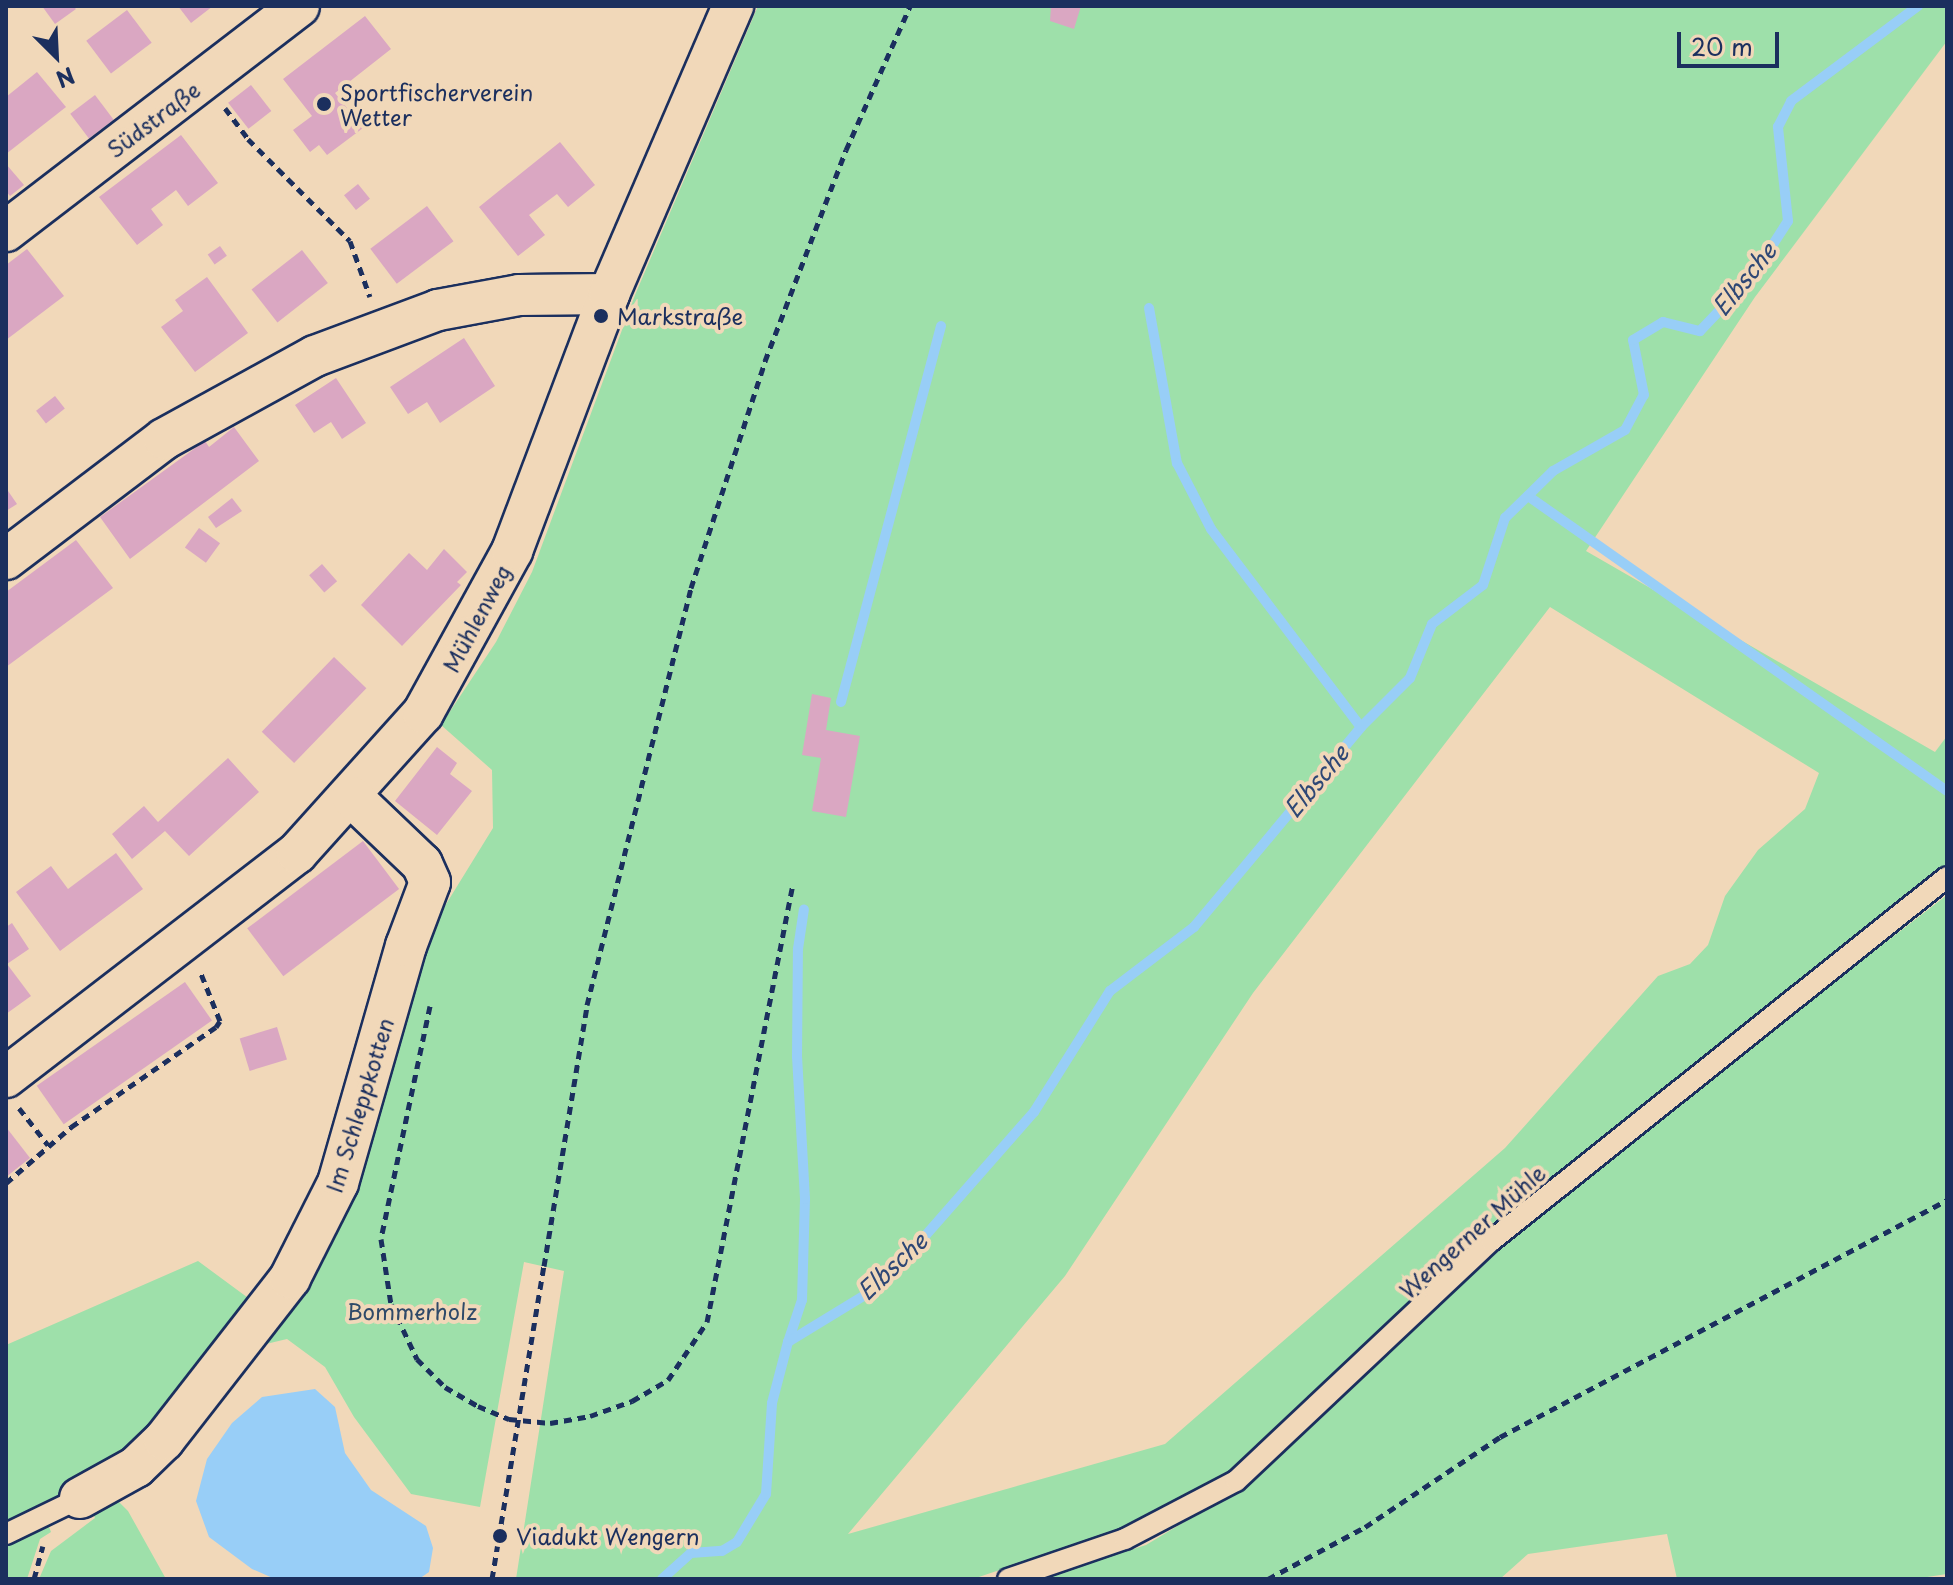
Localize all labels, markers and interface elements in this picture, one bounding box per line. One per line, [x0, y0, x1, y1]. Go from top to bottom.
north arrow [16, 16, 96, 96]
scale bar [1681, 16, 1783, 66]
text: 20 m [1691, 28, 1753, 64]
text: N [51, 60, 81, 97]
street label: Südstraße [101, 76, 205, 162]
place label: Sportfischerverein Wetter [340, 78, 533, 130]
marker: Sportfischerverein Wetter [315, 95, 333, 113]
water label: Elbsche [1706, 237, 1782, 321]
place label: Markstraße [617, 303, 743, 329]
marker: Markstraße [592, 307, 610, 325]
street label: Mühlenweg [437, 560, 515, 676]
water label: Elbsche [1278, 739, 1354, 823]
street label: Im Schleppkotten [320, 1014, 398, 1196]
street label: Wengerner Mühle [1393, 1158, 1551, 1304]
water label: Elbsche [851, 1226, 933, 1306]
park label: Bommerholz [347, 1298, 477, 1324]
place label: Viadukt Wengern [516, 1523, 700, 1549]
marker: Viadukt Wengern [491, 1527, 509, 1545]

